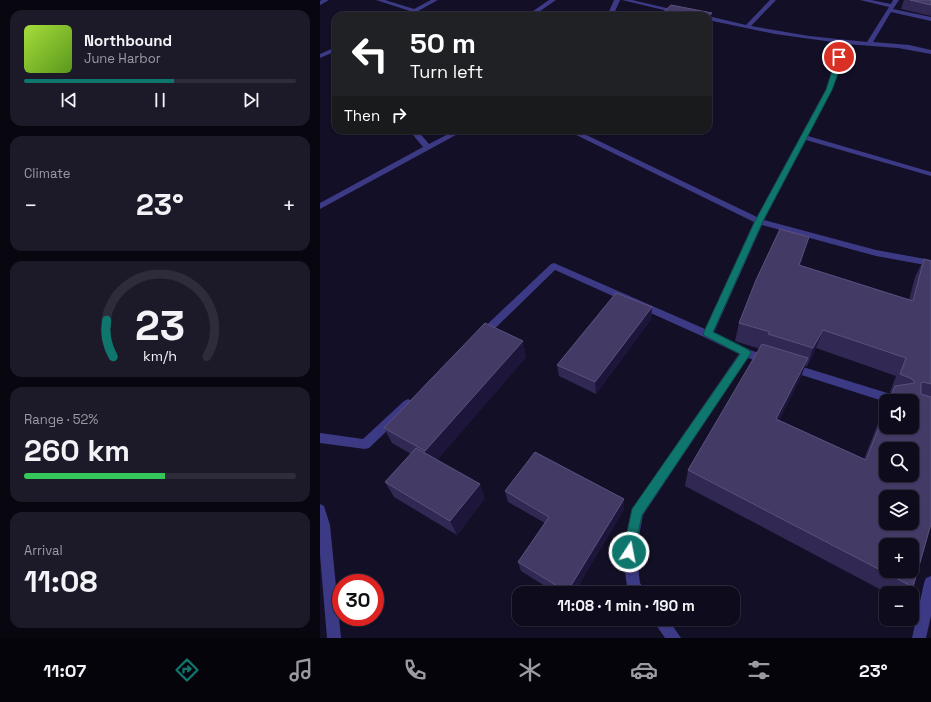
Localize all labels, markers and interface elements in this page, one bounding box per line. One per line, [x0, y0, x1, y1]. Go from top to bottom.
text: 50 m [410, 25, 476, 61]
icon: left [344, 28, 396, 80]
text: Northbound [84, 31, 172, 50]
pin [822, 40, 856, 74]
icon: arrive [828, 46, 850, 68]
text: June Harbor [84, 50, 161, 67]
text: Turn left [410, 60, 483, 83]
icon: previous [58, 89, 80, 111]
icon: pause [149, 89, 171, 111]
icon: next [240, 89, 262, 111]
icon: right [388, 104, 410, 126]
text: Then [344, 106, 380, 125]
text: Climate [24, 165, 70, 182]
text: 23° [136, 185, 184, 224]
text: − [24, 191, 38, 219]
text: + [282, 191, 296, 219]
text: 23 [135, 299, 185, 352]
text: km/h [143, 347, 177, 365]
map controls [879, 394, 919, 626]
button: sound [879, 394, 919, 434]
text: Range · 52% [24, 411, 98, 428]
text: 260 km [24, 431, 130, 470]
button: search [879, 442, 919, 482]
button: layers [879, 490, 919, 530]
position arrow [608, 531, 650, 573]
button: + [879, 538, 919, 578]
text: Arrival [24, 542, 63, 559]
text: 11:08 [24, 562, 98, 601]
speed limit sign: 30 [332, 574, 384, 626]
button: − [879, 586, 919, 626]
text: 11:08 · 1 min · 190 m [557, 596, 695, 615]
icon: directions [173, 656, 201, 684]
icon: music [287, 656, 315, 684]
icon: phone [401, 656, 429, 684]
icon: climate [516, 656, 544, 684]
icon: car [630, 656, 658, 684]
icon: filters [745, 656, 773, 684]
text: 11:07 [43, 659, 86, 682]
text: 23° [859, 659, 888, 682]

